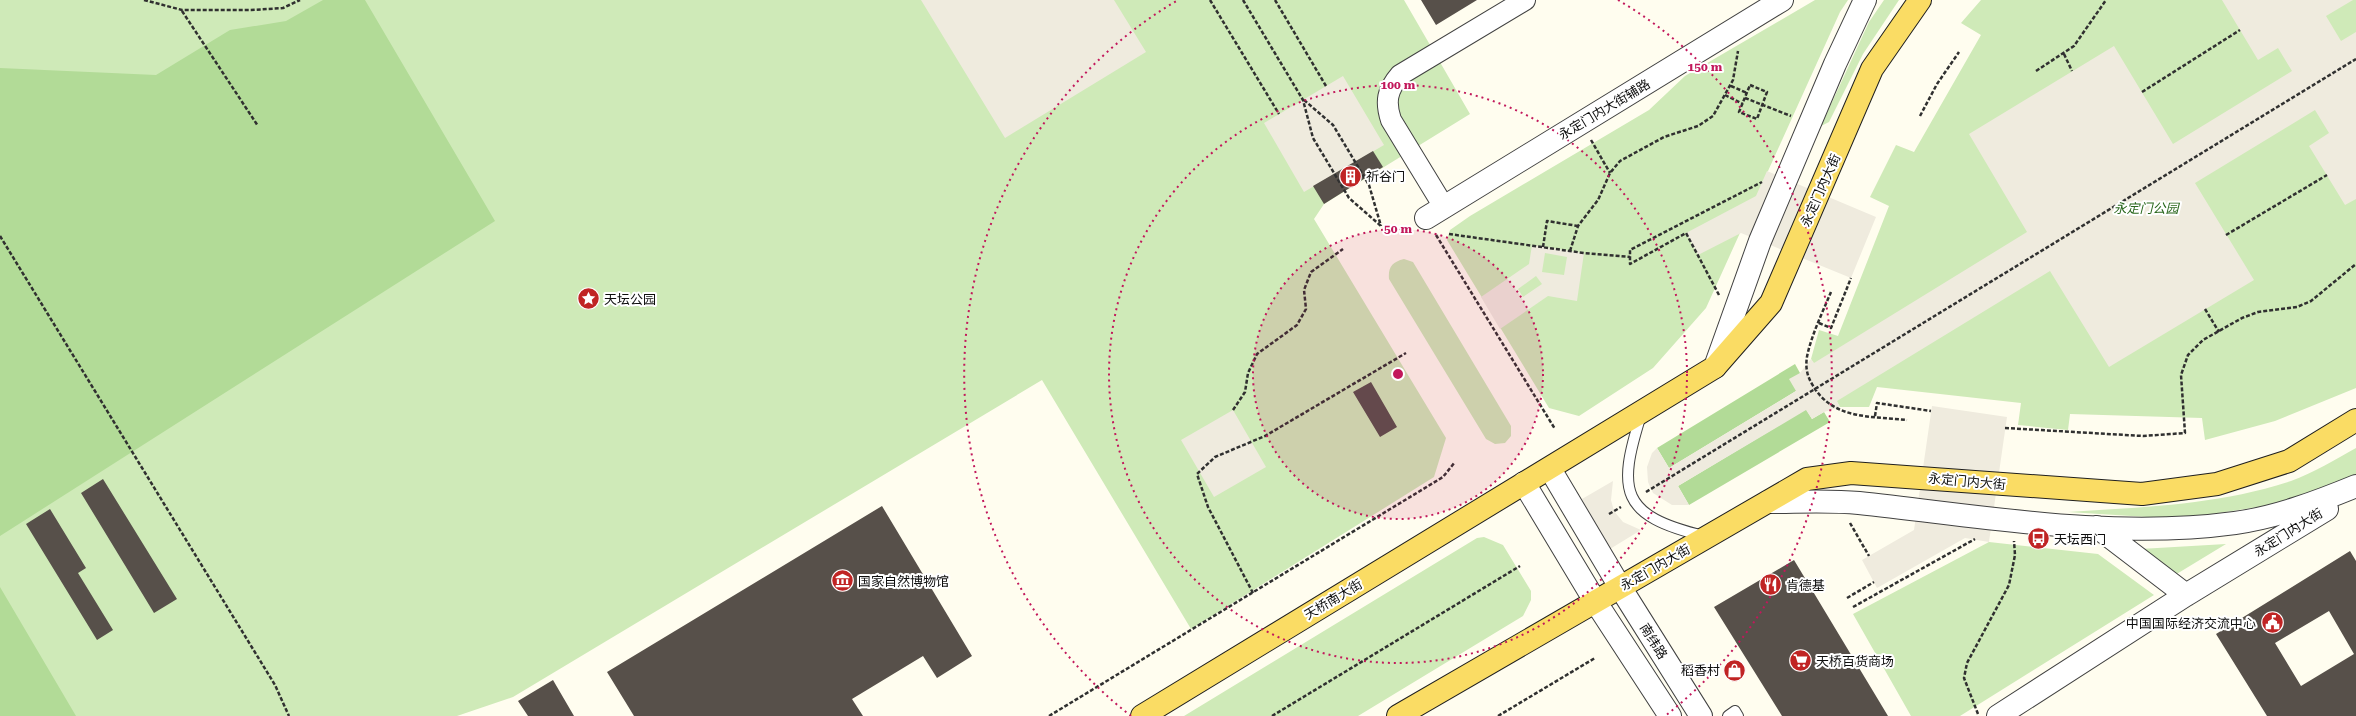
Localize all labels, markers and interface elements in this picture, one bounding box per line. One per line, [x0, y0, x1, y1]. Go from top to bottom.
text: 150 m [1688, 60, 1723, 74]
street label: 永定门内大街辅路 [1556, 76, 1653, 143]
text: 100 m [1381, 78, 1416, 92]
street label: 永定门内大街 [1798, 152, 1843, 229]
building icon: 祈谷门 [1337, 163, 1363, 189]
place label: 祈谷门 [1366, 169, 1405, 184]
park label: 永定门公园 [2113, 201, 2180, 216]
text: 50 m [1384, 222, 1412, 236]
place icon: 天坛公园 [576, 286, 602, 312]
place label: 天坛公园 [604, 292, 656, 307]
centre of rings [1391, 367, 1405, 381]
street label: 永定门内大街 [1927, 471, 2006, 492]
street label: 永定门内大街 [2251, 505, 2325, 559]
bus stop icon: 天坛西门 [2026, 526, 2052, 552]
place label: 天坛西门 [2054, 532, 2106, 547]
street label: 永定门内大街 [1618, 541, 1693, 593]
museum icon: 国家自然博物馆 [829, 568, 855, 594]
restaurant icon: 肯德基 [1757, 572, 1783, 598]
place label: 国家自然博物馆 [858, 574, 949, 589]
street label: 天桥南大街 [1302, 576, 1365, 623]
place label: 肯德基 [1786, 578, 1825, 593]
public building icon: 中国国际经济交流中心 [2259, 610, 2285, 636]
place label: 中国国际经济交流中心 [2126, 616, 2256, 631]
street label: 南纬路 [1637, 621, 1670, 662]
supermarket icon: 天桥百货商场 [1788, 648, 1814, 674]
place label: 天桥百货商场 [1816, 654, 1894, 669]
shop icon: 稻香村 [1722, 657, 1748, 683]
place label: 稻香村 [1681, 663, 1720, 678]

